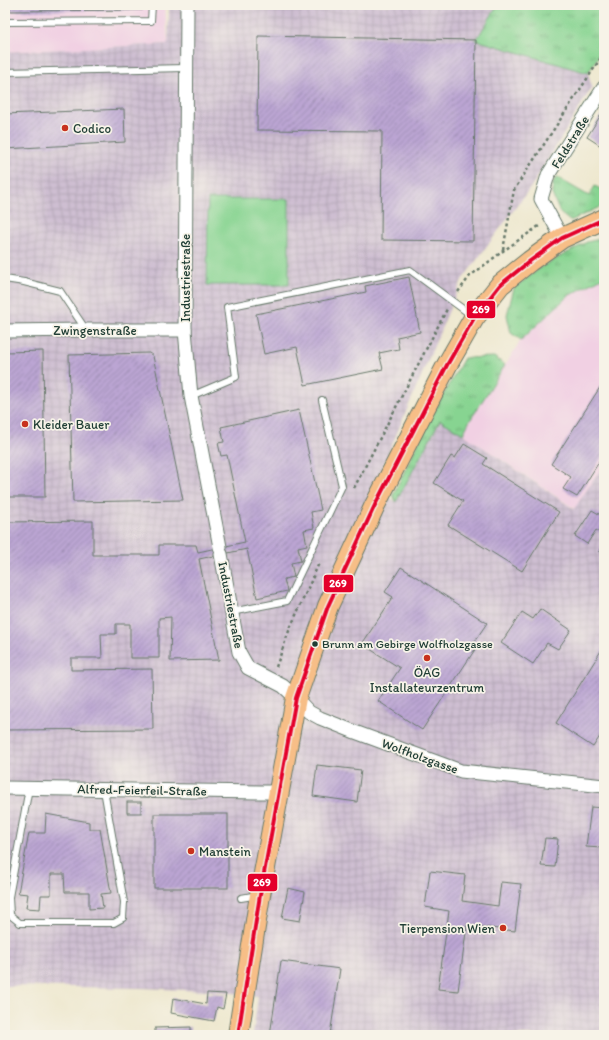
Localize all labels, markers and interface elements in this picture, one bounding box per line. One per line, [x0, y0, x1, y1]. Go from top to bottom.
street label: Feldstraße [548, 113, 592, 171]
place label: Codico [73, 121, 111, 136]
marker: Codico [60, 123, 70, 133]
street label: Industriestraße [178, 234, 193, 322]
line badge: 269 [466, 300, 496, 319]
text: 269 [472, 303, 490, 316]
street label: Zwingenstraße [53, 323, 137, 338]
place label: Kleider Bauer [33, 417, 110, 432]
marker: Kleider Bauer [20, 419, 30, 429]
street label: Industriestraße [215, 560, 247, 650]
line badge: 269 [323, 574, 354, 593]
text: 269 [329, 577, 347, 590]
place label: Brunn am Gebirge Wolfholzgasse [322, 637, 493, 651]
marker: Brunn am Gebirge Wolfholzgasse [310, 639, 320, 649]
marker: ÖAG Installateurzentrum [422, 653, 432, 663]
place label: ÖAG Installateurzentrum [370, 665, 484, 695]
street label: Wolfholzgasse [380, 735, 460, 777]
street label: Alfred-Feierfeil-Straße [77, 781, 207, 799]
place label: Manstein [199, 844, 251, 859]
marker: Manstein [186, 846, 196, 856]
line badge: 269 [247, 873, 278, 892]
text: 269 [253, 876, 271, 889]
place label: Tierpension Wien [399, 921, 496, 936]
marker: Tierpension Wien [498, 923, 508, 933]

